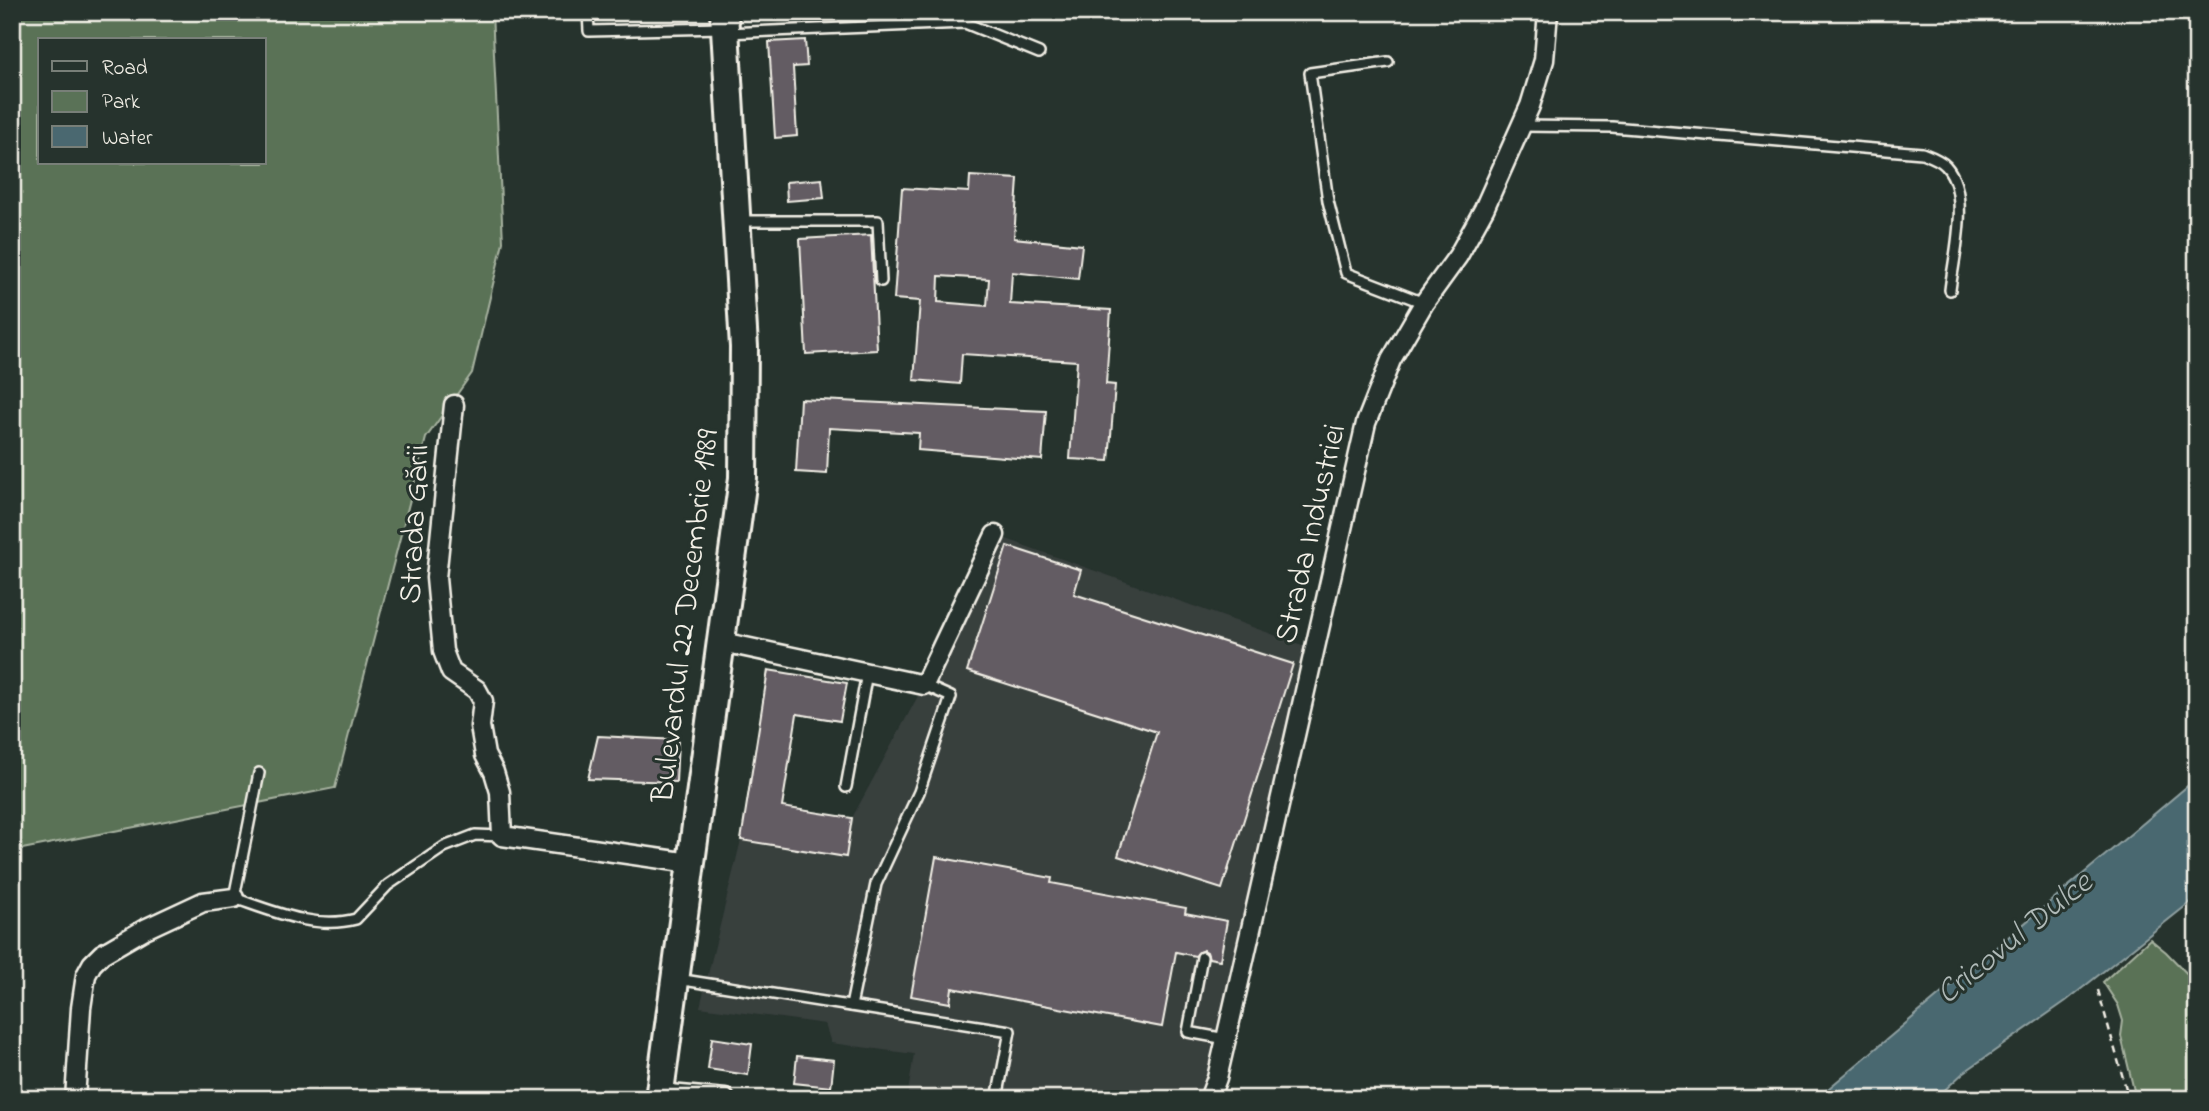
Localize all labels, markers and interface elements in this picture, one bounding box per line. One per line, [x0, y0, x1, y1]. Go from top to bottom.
legend [38, 38, 266, 164]
text: Road [102, 54, 148, 84]
text: Park [102, 88, 141, 118]
text: Water [102, 124, 153, 154]
street label: Strada Industriei [1264, 420, 1360, 648]
street label: Bulevardul 22 Decembrie 1989 [641, 426, 733, 806]
street label: Strada Gării [388, 443, 444, 605]
water label: Cricovul Dulce [1926, 860, 2105, 1017]

